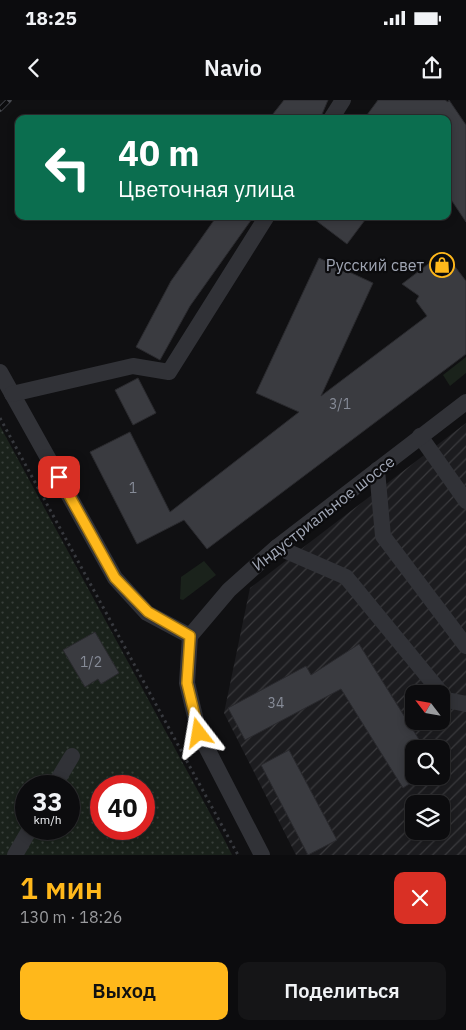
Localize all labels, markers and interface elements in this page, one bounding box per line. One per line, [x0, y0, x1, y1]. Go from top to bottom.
text: 18:25 [25, 6, 77, 30]
text: Navio [204, 53, 262, 82]
icon: back [20, 54, 48, 82]
icon: share [418, 54, 446, 82]
text: 40 m [118, 130, 200, 176]
icon: left [35, 135, 100, 200]
text: Цветочная улица [118, 174, 295, 203]
shop icon: Русский свет [429, 252, 455, 278]
place label: Русский свет [326, 255, 424, 275]
house number: 3/1 [329, 395, 351, 413]
street label: Индустриальное шоссе [248, 451, 399, 575]
pin [38, 456, 80, 498]
icon: arrive [45, 463, 73, 491]
house number: 1 [129, 479, 137, 497]
house number: 1/2 [80, 653, 102, 671]
north arrow [405, 685, 450, 730]
map controls [405, 685, 450, 840]
house number: 34 [268, 694, 284, 712]
position arrow [172, 706, 224, 758]
button: search [405, 740, 450, 785]
speed limit sign: 40 [90, 775, 155, 840]
text: 33 [32, 785, 63, 818]
button: layers [405, 795, 450, 840]
text: km/h [33, 812, 62, 827]
text: 1 мин [20, 868, 103, 907]
button: close [394, 872, 446, 924]
text: 130 m · 18:26 [20, 907, 122, 927]
button: Выход [20, 962, 228, 1020]
button: Поделиться [238, 962, 446, 1020]

